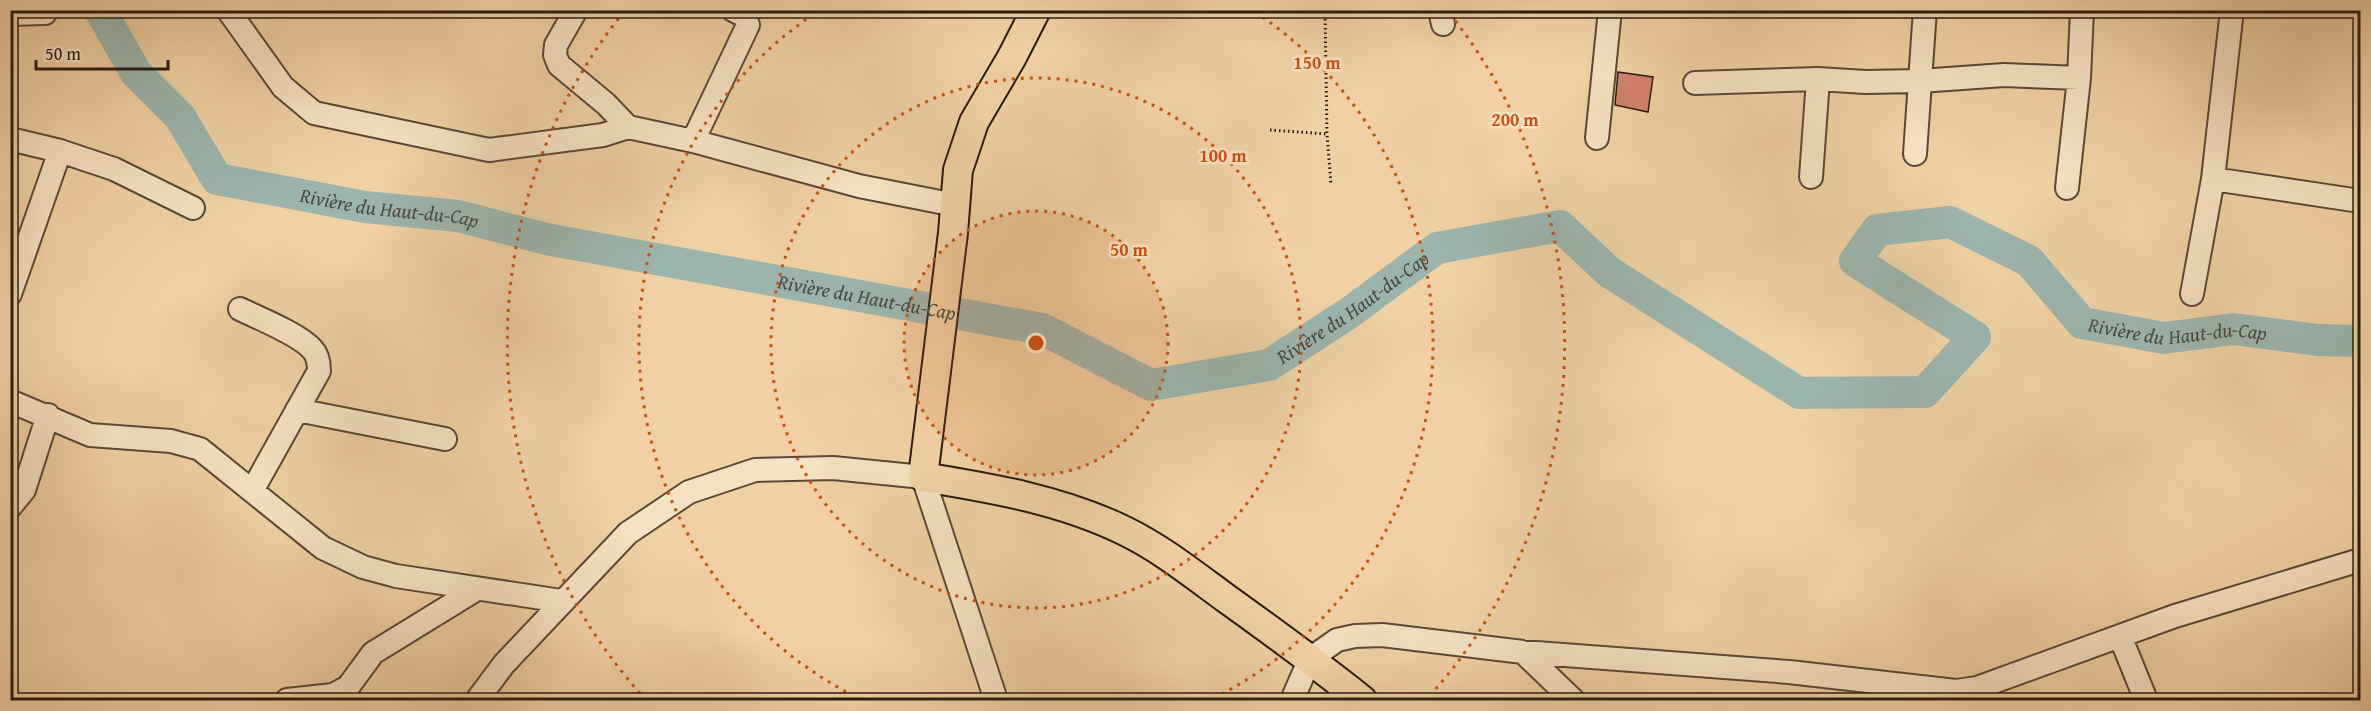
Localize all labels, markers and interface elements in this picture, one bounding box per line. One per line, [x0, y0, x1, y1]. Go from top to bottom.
scale bar [36, 33, 168, 71]
text: 50 m [45, 40, 81, 67]
text: 150 m [1293, 49, 1341, 76]
text: 200 m [1491, 106, 1539, 133]
text: 100 m [1199, 142, 1247, 169]
water label: Rivière du Haut-du-Cap [297, 180, 482, 235]
text: 50 m [1110, 236, 1149, 263]
water label: Rivière du Haut-du-Cap [1270, 244, 1435, 371]
water label: Rivière du Haut-du-Cap [774, 266, 958, 327]
water label: Rivière du Haut-du-Cap [2085, 309, 2269, 352]
centre of rings [1026, 333, 1046, 353]

